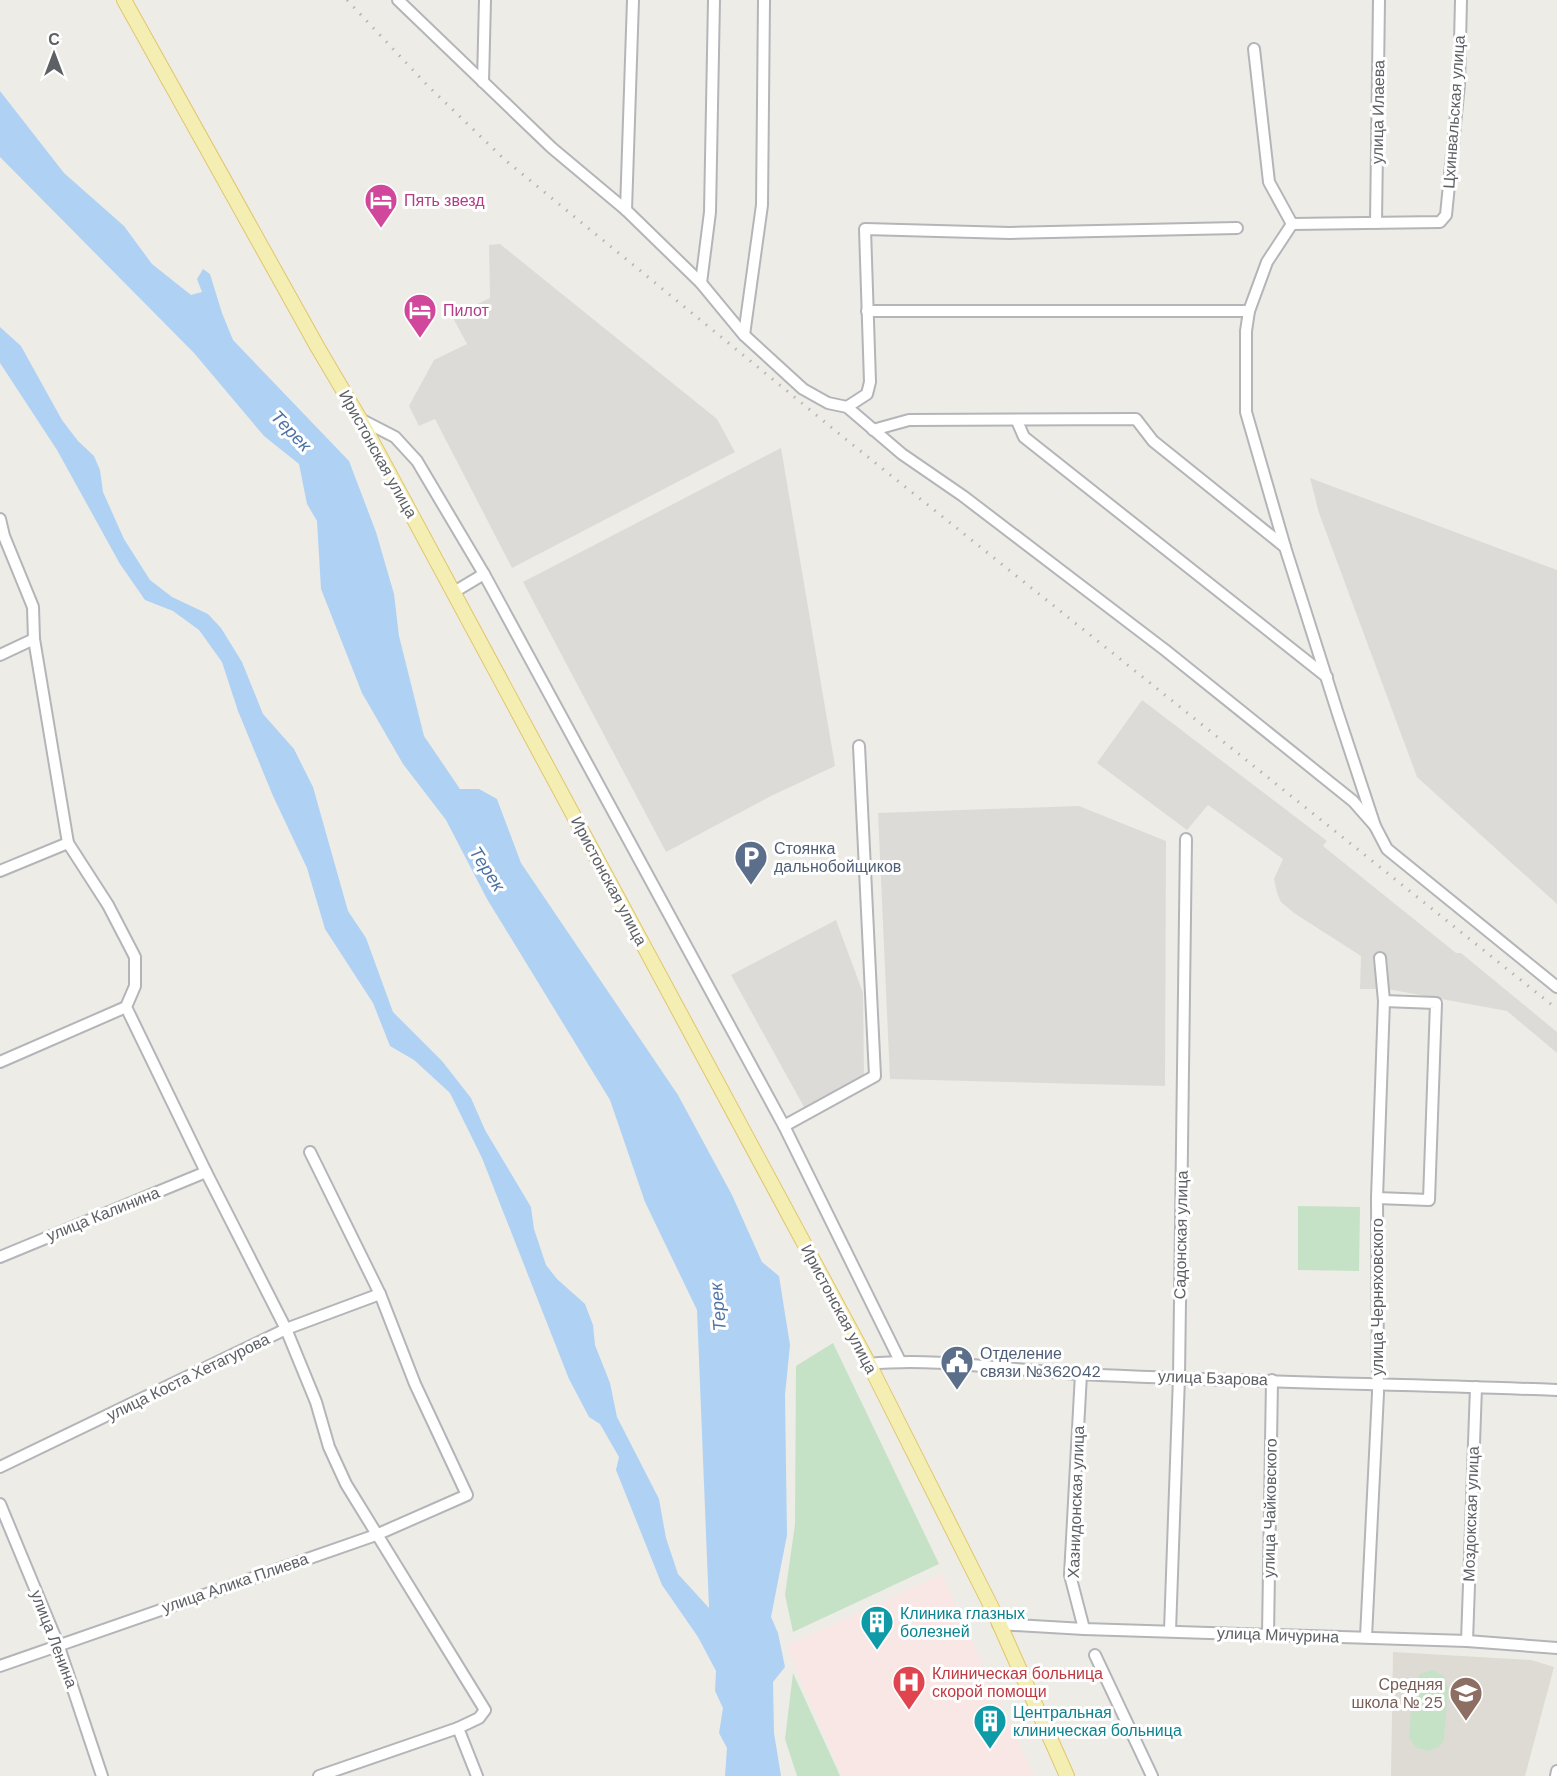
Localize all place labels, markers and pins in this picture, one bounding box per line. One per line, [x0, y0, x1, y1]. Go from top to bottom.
hotel icon: Пять звезд [363, 182, 399, 229]
place label: Пять звезд [404, 190, 485, 211]
hotel icon: Пилот [402, 292, 438, 339]
place label: Пилот [443, 300, 490, 321]
place label: Стоянка дальнобойщиков [774, 838, 901, 877]
parking icon: Стоянка дальнобойщиков [733, 839, 769, 886]
place label: Отделение связи №362042 [980, 1343, 1101, 1382]
public building icon: Отделение связи №362042 [939, 1344, 975, 1391]
place label: Клиника глазных болезней [900, 1603, 1025, 1642]
building icon: Клиника глазных болезней [859, 1604, 895, 1651]
place label: Клиническая больница скорой помощи [932, 1663, 1103, 1702]
hospital icon: Клиническая больница скорой помощи [891, 1664, 927, 1711]
place label: Средняя школа № 25 [1352, 1674, 1443, 1713]
school or university icon: Средняя школа № 25 [1448, 1675, 1484, 1722]
place label: Центральная клиническая больница [1013, 1702, 1182, 1741]
building icon: Центральная клиническая больница [972, 1703, 1008, 1750]

